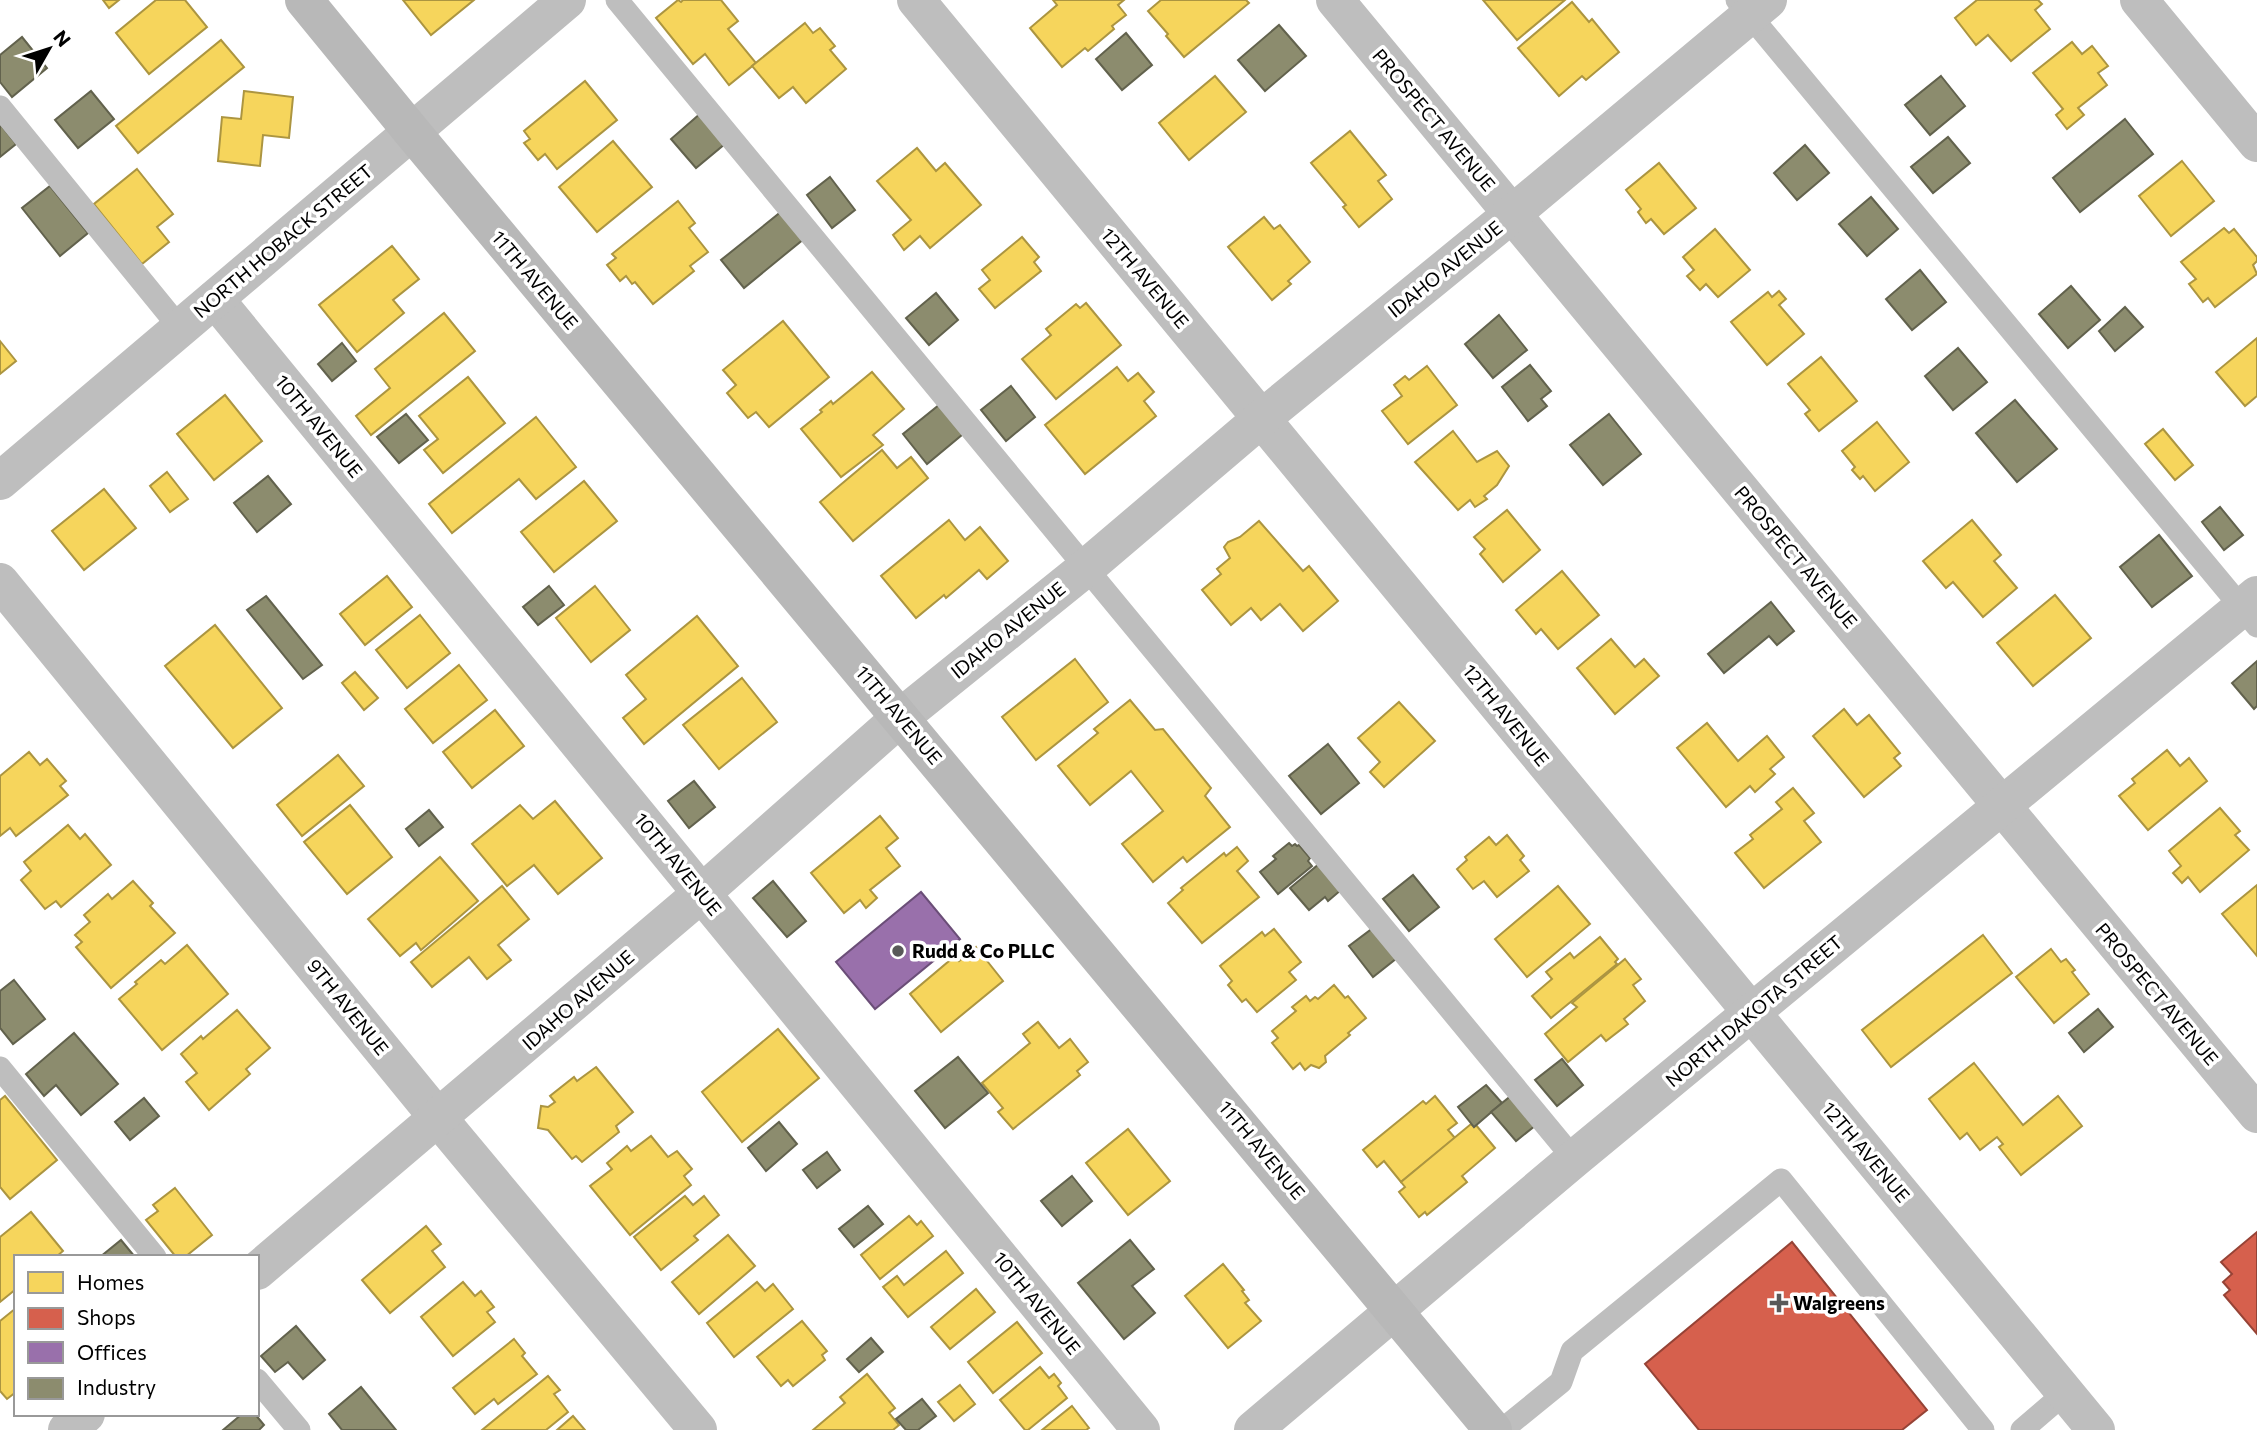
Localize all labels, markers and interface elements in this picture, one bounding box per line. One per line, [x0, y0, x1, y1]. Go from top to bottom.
north arrow [14, 14, 84, 84]
text: N [49, 25, 76, 51]
street label: PROSPECT AVENUE [1368, 44, 1501, 195]
street label: NORTH HOBACK STREET [188, 159, 377, 322]
street label: IDAHO AVENUE [1383, 215, 1507, 322]
street label: 12TH AVENUE [1097, 223, 1194, 333]
street label: 11TH AVENUE [487, 226, 583, 334]
street label: 10TH AVENUE [271, 370, 368, 482]
street label: PROSPECT AVENUE [1730, 481, 1863, 632]
street label: IDAHO AVENUE [946, 576, 1070, 683]
street label: 12TH AVENUE [1458, 659, 1554, 770]
street label: 11TH AVENUE [851, 661, 947, 769]
street label: 10TH AVENUE [630, 808, 727, 920]
street label: PROSPECT AVENUE [2091, 918, 2224, 1069]
street label: NORTH DAKOTA STREET [1661, 930, 1847, 1091]
place label: Rudd & Co PLLC [912, 939, 1055, 962]
marker: Rudd & Co PLLC [890, 943, 906, 959]
street label: IDAHO AVENUE [517, 945, 638, 1054]
street label: 9TH AVENUE [303, 954, 394, 1059]
street label: 11TH AVENUE [1214, 1096, 1310, 1204]
street label: 12TH AVENUE [1818, 1097, 1915, 1207]
street label: 10TH AVENUE [989, 1247, 1086, 1359]
legend [14, 1255, 259, 1416]
text: Homes [77, 1269, 144, 1294]
place label: Walgreens [1793, 1291, 1885, 1314]
marker: Walgreens [1771, 1295, 1787, 1311]
text: Shops [77, 1304, 136, 1329]
text: Offices [77, 1339, 147, 1364]
text: Industry [77, 1374, 156, 1399]

